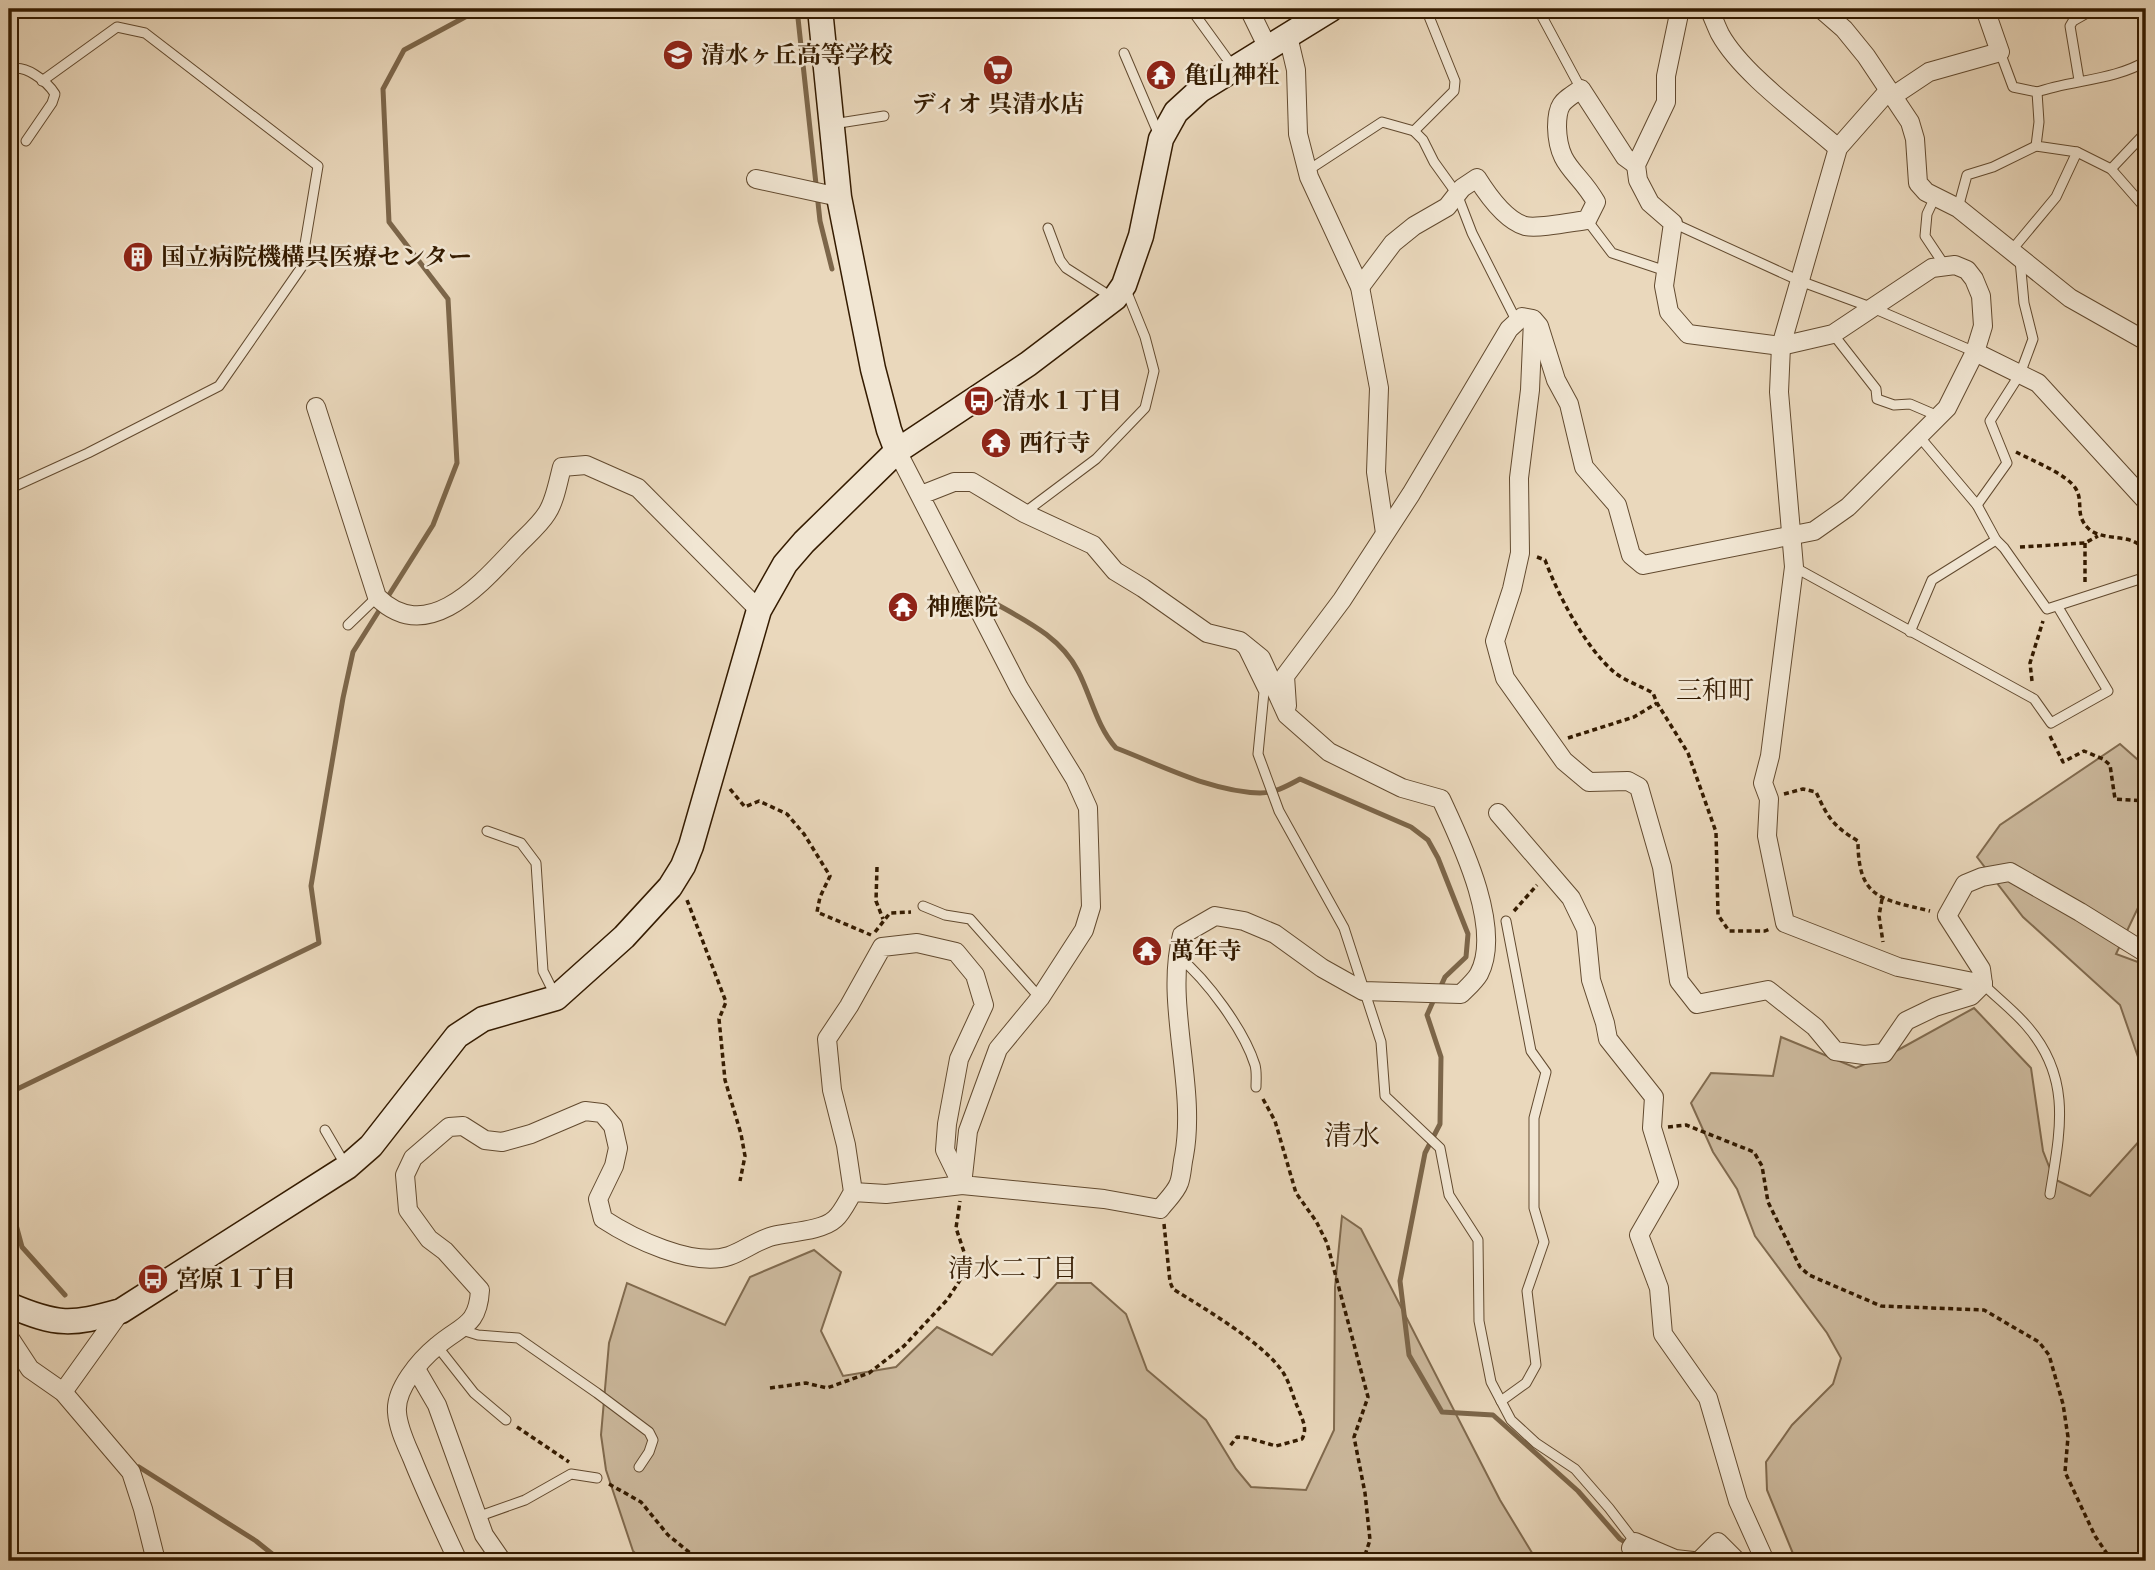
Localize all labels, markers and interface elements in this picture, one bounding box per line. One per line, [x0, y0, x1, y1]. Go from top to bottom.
school or university icon: 清水ヶ丘高等学校 [661, 38, 695, 72]
place label: 清水ヶ丘高等学校 [701, 39, 893, 72]
supermarket icon: ディオ 呉清水店 [981, 53, 1015, 87]
temple icon: 亀山神社 [1144, 58, 1178, 92]
place label: 亀山神社 [1184, 59, 1280, 92]
place label: ディオ 呉清水店 [912, 88, 1084, 121]
building icon: 国立病院機構呉医療センター [121, 240, 155, 274]
place label: 国立病院機構呉医療センター [161, 241, 472, 274]
bus stop icon: 清水１丁目 [962, 384, 996, 418]
place label: 清水１丁目 [1002, 385, 1122, 418]
temple icon: 西行寺 [979, 426, 1013, 460]
place label: 西行寺 [1019, 427, 1091, 460]
temple icon: 神應院 [886, 590, 920, 624]
place label: 神應院 [926, 591, 998, 624]
district label: 三和町 [1676, 673, 1754, 708]
temple icon: 萬年寺 [1130, 934, 1164, 968]
place label: 萬年寺 [1170, 935, 1242, 968]
district label: 清水 [1324, 1117, 1380, 1155]
district label: 清水二丁目 [948, 1251, 1078, 1286]
bus stop icon: 宮原１丁目 [136, 1262, 170, 1296]
place label: 宮原１丁目 [176, 1263, 296, 1296]

